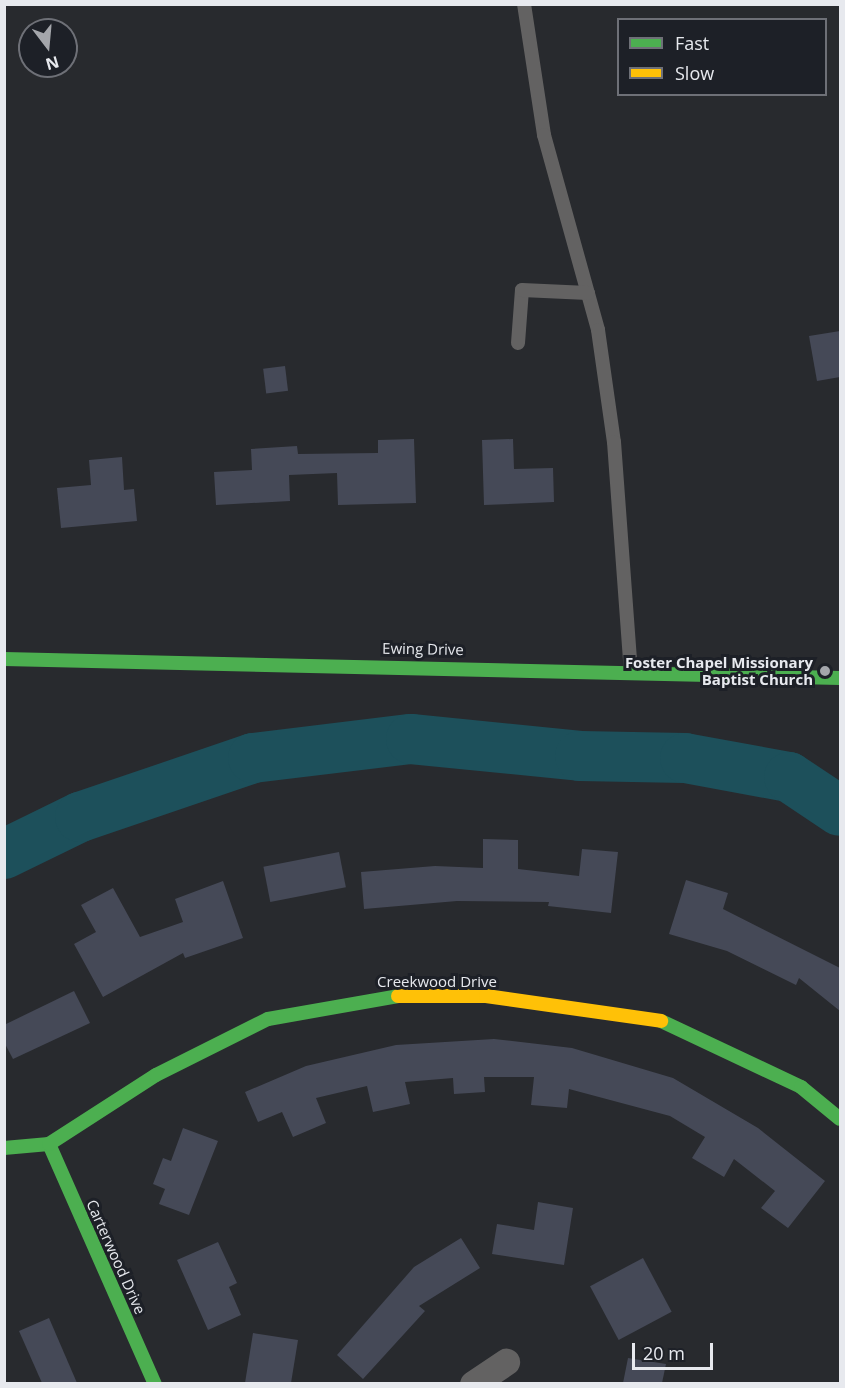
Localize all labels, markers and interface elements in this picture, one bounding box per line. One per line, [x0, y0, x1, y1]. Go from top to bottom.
north arrow [18, 18, 78, 78]
legend [617, 18, 827, 96]
text: Fast [675, 31, 709, 55]
text: N [43, 51, 62, 76]
text: Slow [675, 61, 714, 85]
street label: Ewing Drive [382, 639, 464, 659]
place label: Foster Chapel Missionary Baptist Church [625, 653, 813, 688]
marker: Foster Chapel Missionary Baptist Church [818, 664, 832, 678]
street label: Creekwood Drive [377, 973, 497, 991]
street label: Carterwood Drive [83, 1197, 149, 1317]
scale bar [635, 1331, 716, 1369]
text: 20 m [643, 1341, 685, 1365]

